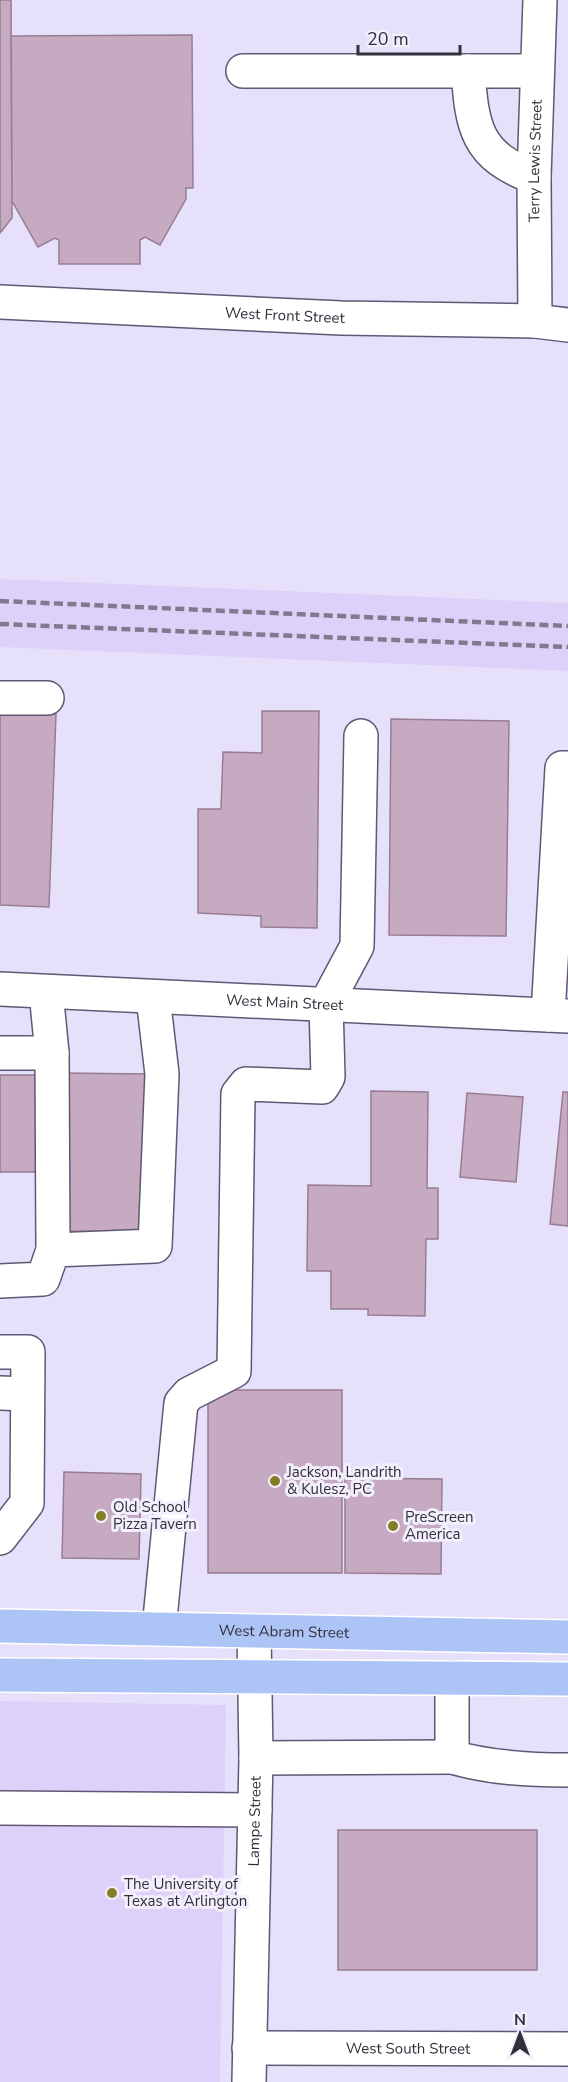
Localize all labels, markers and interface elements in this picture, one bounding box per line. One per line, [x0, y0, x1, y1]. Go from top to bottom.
scale bar [358, 18, 460, 56]
text: 20 m [367, 27, 409, 51]
street label: Terry Lewis Street [524, 99, 547, 222]
street label: West Front Street [224, 303, 346, 328]
street label: West Main Street [226, 990, 345, 1015]
place label: Jackson, Landrith & Kulesz, PC [286, 1462, 401, 1499]
marker: Jackson, Landrith & Kulesz, PC [268, 1474, 282, 1488]
place label: Old School Pizza Tavern [113, 1497, 197, 1534]
place label: PreScreen America [405, 1507, 474, 1544]
marker: Old School Pizza Tavern [94, 1509, 108, 1523]
marker: PreScreen America [386, 1519, 400, 1533]
street label: West Abram Street [219, 1620, 350, 1643]
street label: Lampe Street [244, 1775, 266, 1867]
place label: The University of Texas at Arlington [124, 1874, 247, 1911]
marker: The University of Texas at Arlington [105, 1886, 119, 1900]
north arrow [490, 2004, 550, 2064]
text: N [514, 2009, 526, 2031]
street label: West South Street [346, 2038, 471, 2059]

